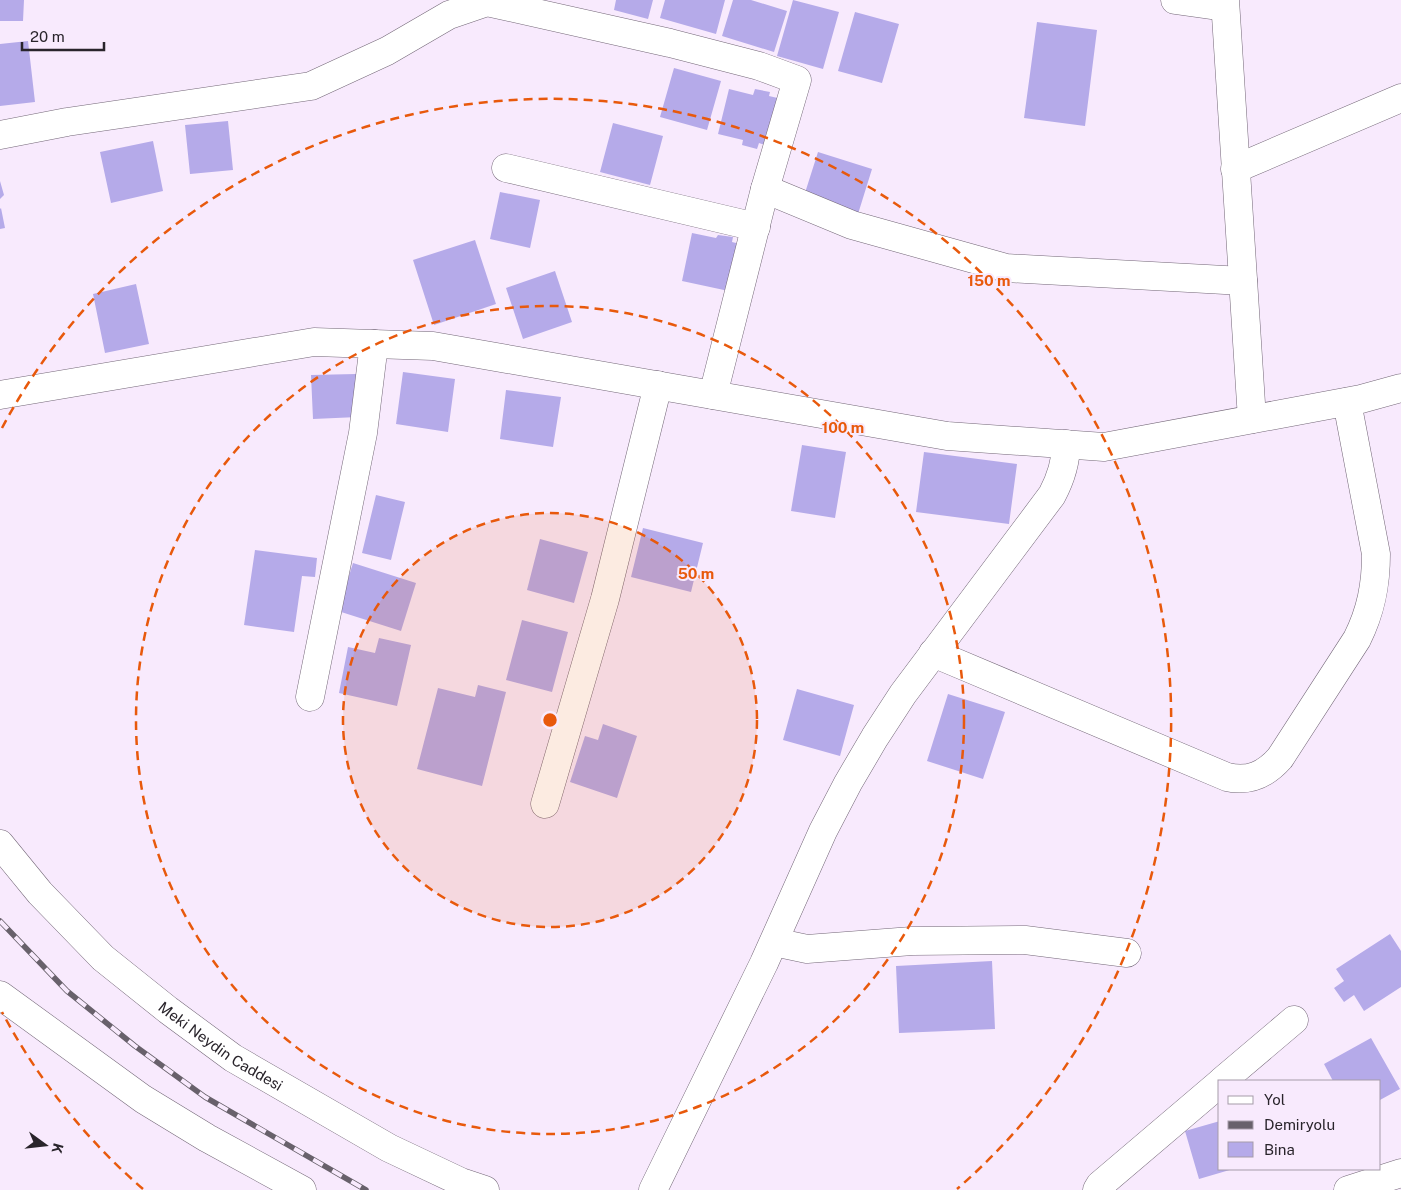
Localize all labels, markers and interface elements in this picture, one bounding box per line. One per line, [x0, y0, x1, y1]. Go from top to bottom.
scale bar [22, 20, 105, 52]
text: 20 m [30, 28, 65, 45]
text: 150 m [967, 272, 1011, 289]
text: 100 m [822, 419, 864, 436]
text: 50 m [678, 565, 714, 582]
centre of rings [541, 711, 559, 729]
street label: Meki Neydin Caddesi [156, 998, 286, 1094]
legend [1218, 1080, 1381, 1170]
text: Yol [1264, 1091, 1285, 1108]
text: Demiryolu [1264, 1116, 1335, 1133]
north arrow [20, 1120, 70, 1170]
text: K [49, 1141, 67, 1155]
text: Bina [1264, 1141, 1295, 1158]

